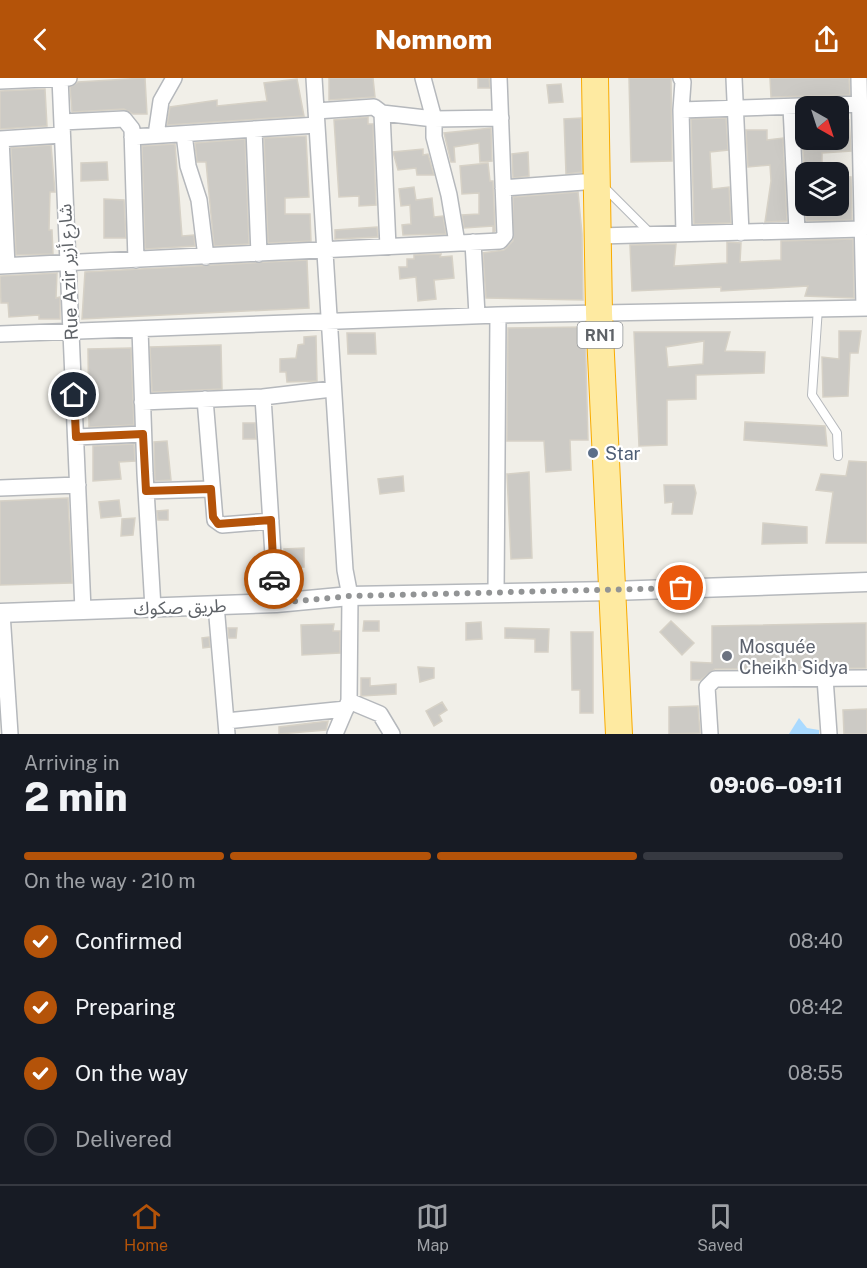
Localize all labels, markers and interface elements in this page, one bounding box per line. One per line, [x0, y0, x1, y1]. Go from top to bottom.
icon: back [24, 23, 57, 56]
text: Nomnom [375, 23, 492, 55]
icon: share [810, 23, 843, 56]
north arrow [795, 96, 849, 150]
map controls [795, 96, 849, 216]
button: layers [795, 162, 849, 216]
street label: Rue Azir شارع أزير [54, 203, 86, 341]
road number: RN1 [578, 322, 622, 348]
pin [48, 369, 99, 420]
icon: home [57, 378, 90, 411]
place label: Star [605, 443, 641, 464]
marker: Star [586, 446, 600, 460]
courier [244, 549, 304, 609]
pin [655, 562, 706, 613]
icon: car [258, 563, 291, 596]
icon: bag [664, 571, 697, 604]
street label: طريق صكوك [133, 595, 227, 620]
place label: Mosquée Cheikh Sidya [739, 636, 848, 678]
marker: Mosquée Cheikh Sidya [720, 649, 734, 663]
text: Arriving in [24, 751, 119, 775]
text: 09:06–09:11 [710, 772, 843, 798]
text: 2 min [24, 774, 128, 820]
text: On the way · 210 m [24, 869, 196, 893]
icon: check [24, 925, 57, 958]
text: Confirmed [75, 928, 182, 954]
text: 08:40 [789, 929, 843, 953]
icon: check [24, 991, 57, 1024]
text: Preparing [75, 994, 176, 1020]
text: 08:42 [789, 995, 843, 1019]
icon: check [24, 1057, 57, 1090]
text: On the way [75, 1060, 188, 1086]
text: 08:55 [788, 1061, 843, 1085]
text: Delivered [75, 1126, 172, 1152]
tab: Home [124, 1200, 168, 1255]
tab: Map [416, 1200, 449, 1255]
tab: Saved [697, 1200, 743, 1255]

